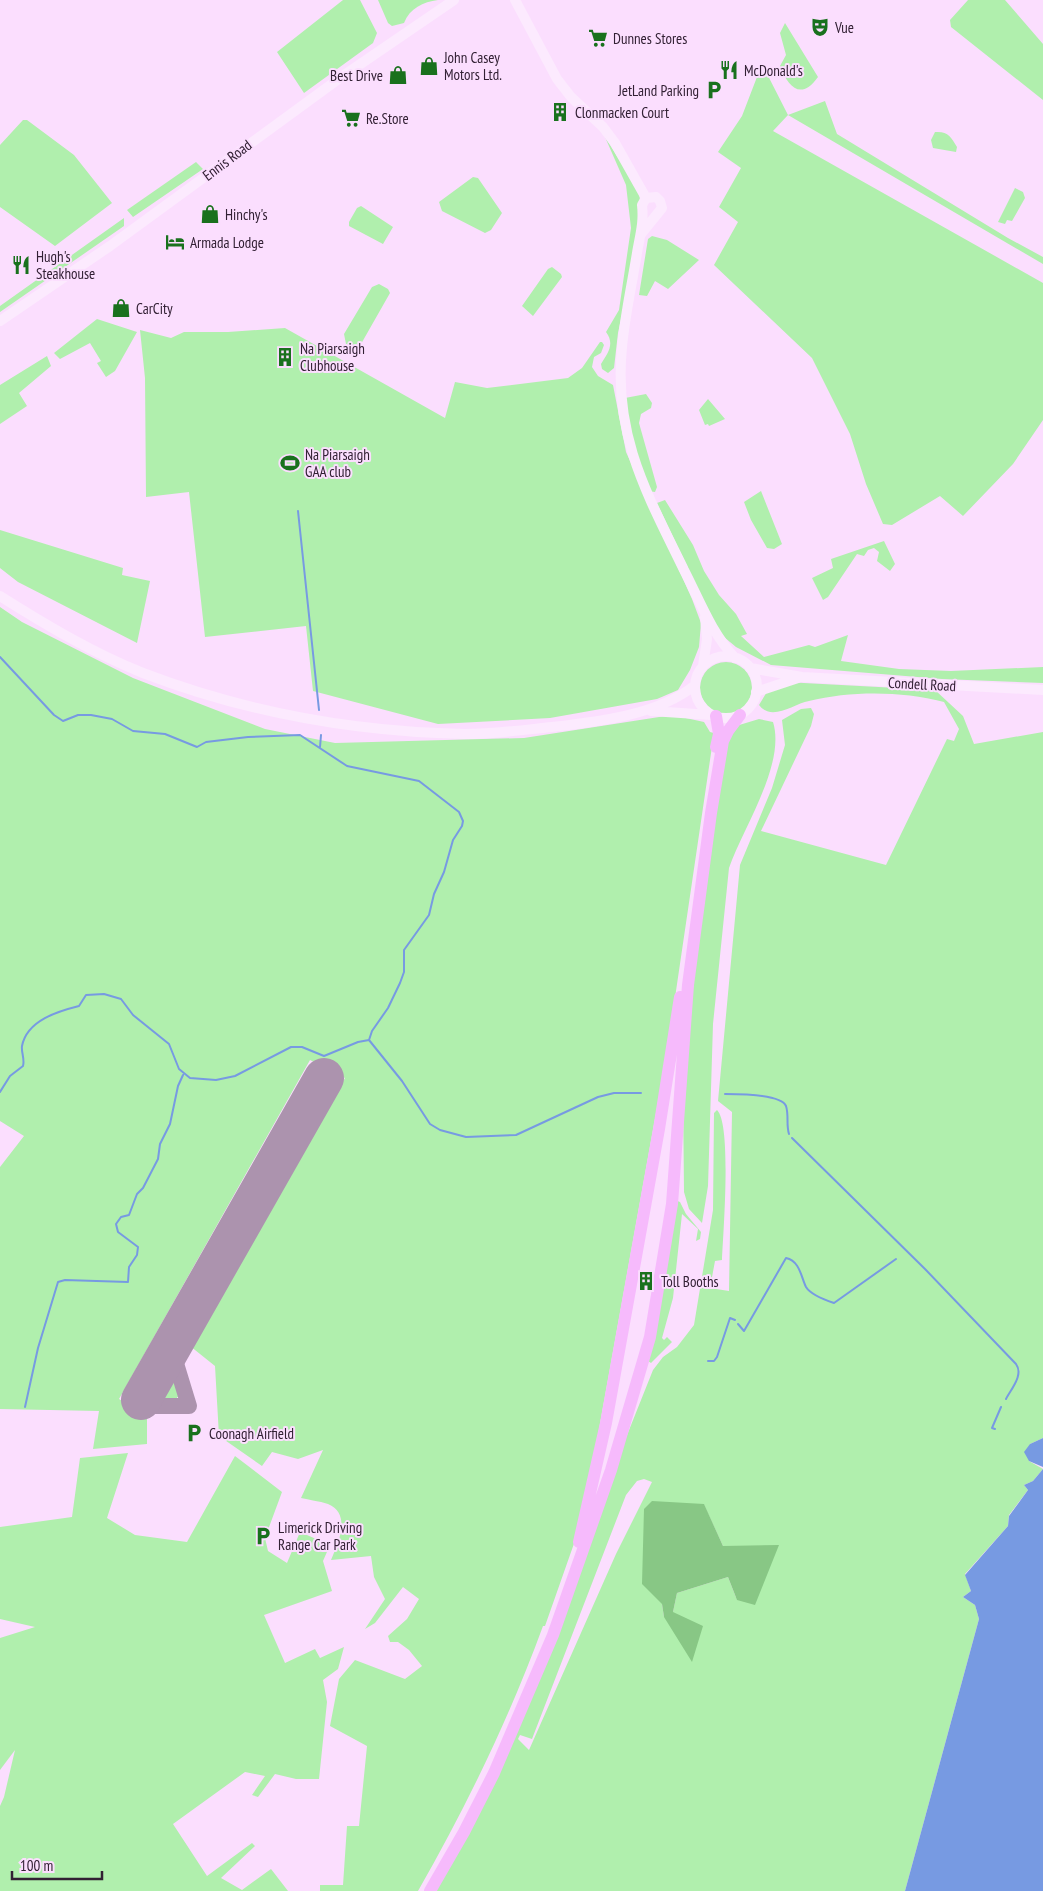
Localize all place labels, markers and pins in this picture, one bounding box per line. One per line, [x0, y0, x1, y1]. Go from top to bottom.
theatre icon: Vue [809, 16, 831, 38]
place label: Vue [834, 18, 854, 37]
supermarket icon: Dunnes Stores [587, 27, 609, 49]
place label: Dunnes Stores [613, 29, 687, 48]
place label: John Casey Motors Ltd. [443, 48, 502, 84]
shop icon: John Casey Motors Ltd. [418, 55, 440, 77]
restaurant icon: McDonald's [718, 59, 740, 81]
place label: McDonald's [744, 61, 803, 80]
shop icon: Best Drive [387, 64, 409, 86]
place label: Best Drive [330, 66, 383, 85]
parking icon: JetLand Parking [703, 79, 725, 101]
place label: JetLand Parking [617, 81, 699, 100]
building icon: Clonmacken Court [549, 101, 571, 123]
place label: Clonmacken Court [575, 103, 669, 122]
supermarket icon: Re.Store [340, 107, 362, 129]
place label: Re.Store [366, 109, 409, 128]
shop icon: Hinchy's [199, 203, 221, 225]
place label: Hinchy's [225, 205, 267, 224]
hotel icon: Armada Lodge [164, 231, 186, 253]
place label: Armada Lodge [190, 233, 264, 252]
place label: Hugh's Steakhouse [36, 247, 95, 283]
restaurant icon: Hugh's Steakhouse [10, 254, 32, 276]
shop icon: CarCity [110, 297, 132, 319]
place label: CarCity [136, 299, 173, 318]
place label: Na Piarsaigh Clubhouse [300, 339, 365, 375]
building icon: Na Piarsaigh Clubhouse [274, 346, 296, 368]
place label: Na Piarsaigh GAA club [305, 445, 370, 481]
sports icon: Na Piarsaigh GAA club [279, 452, 301, 474]
building icon: Toll Booths [635, 1270, 657, 1292]
place label: Toll Booths [661, 1272, 719, 1291]
parking icon: Coonagh Airfield [183, 1422, 205, 1444]
place label: Coonagh Airfield [209, 1424, 294, 1443]
place label: Limerick Driving Range Car Park [278, 1518, 362, 1554]
parking icon: Limerick Driving Range Car Park [252, 1525, 274, 1547]

